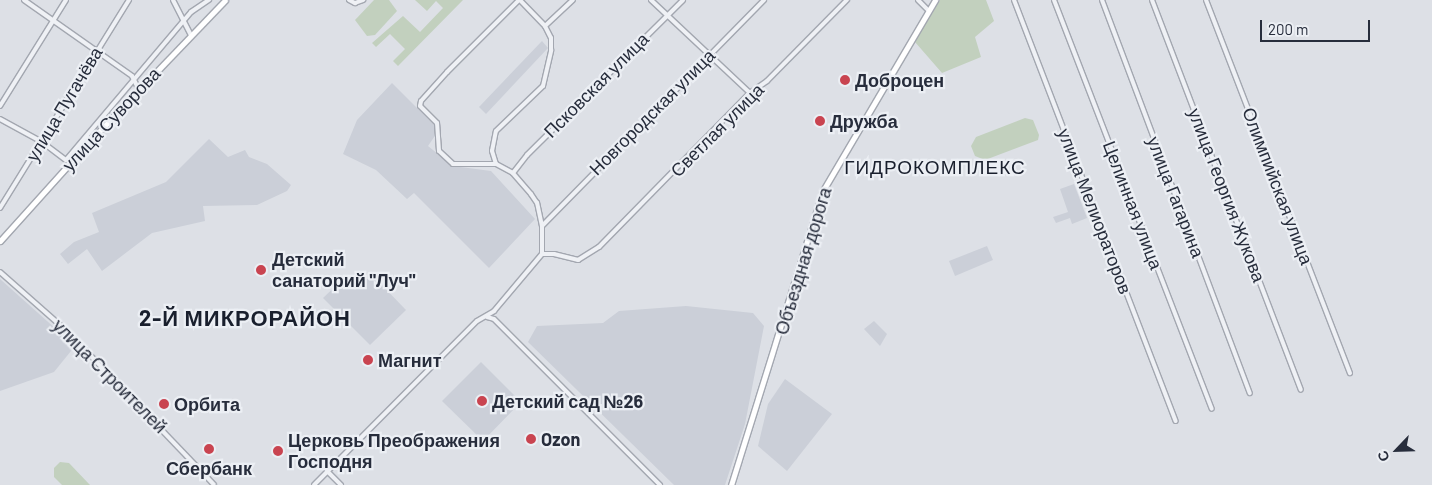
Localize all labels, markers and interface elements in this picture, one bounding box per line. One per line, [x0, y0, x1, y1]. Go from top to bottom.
scale bar [1262, 10, 1372, 42]
text: 200 m [1268, 20, 1308, 38]
street label: Псковская улица [539, 28, 653, 142]
street label: улица Пугачёва [21, 43, 107, 165]
street label: Новгородская улица [585, 45, 719, 179]
street label: улица Суворова [57, 63, 165, 175]
place label: Доброцен [855, 69, 944, 91]
marker: Доброцен [839, 74, 851, 86]
street label: Светлая улица [666, 79, 768, 181]
street label: Олимпийская улица [1238, 104, 1318, 268]
street label: улица Георгия Жукова [1184, 105, 1270, 285]
place label: Дружба [830, 110, 898, 132]
marker: Дружба [814, 115, 826, 127]
street label: улица Мелиораторов [1053, 125, 1137, 297]
street label: улица Гагарина [1143, 133, 1209, 261]
street label: Целинная улица [1099, 138, 1167, 272]
district label: ГИДРОКОМПЛЕКС [843, 156, 1027, 178]
street label: Объездная дорога [770, 185, 836, 337]
place label: Детский санаторий "Луч" [272, 249, 415, 292]
marker: Детский санаторий "Луч" [254, 263, 268, 277]
district label: 2-Й МИКРОРАЙОН [137, 305, 353, 331]
street label: улица Строителей [48, 314, 172, 438]
place label: Магнит [378, 349, 441, 371]
marker: Магнит [362, 354, 374, 366]
place label: Детский сад №26 [492, 390, 643, 412]
place label: Орбита [174, 393, 240, 415]
marker: Детский сад №26 [476, 395, 488, 407]
marker: Орбита [158, 398, 170, 410]
north arrow [1372, 425, 1422, 475]
place label: Ozon [541, 428, 580, 450]
place label: Церковь Преображения Господня [288, 430, 500, 472]
marker: Ozon [525, 433, 537, 445]
marker: Сбербанк [203, 443, 215, 455]
marker: Церковь Преображения Господня [272, 445, 284, 457]
text: С [1373, 448, 1393, 464]
place label: Сбербанк [166, 457, 252, 479]

